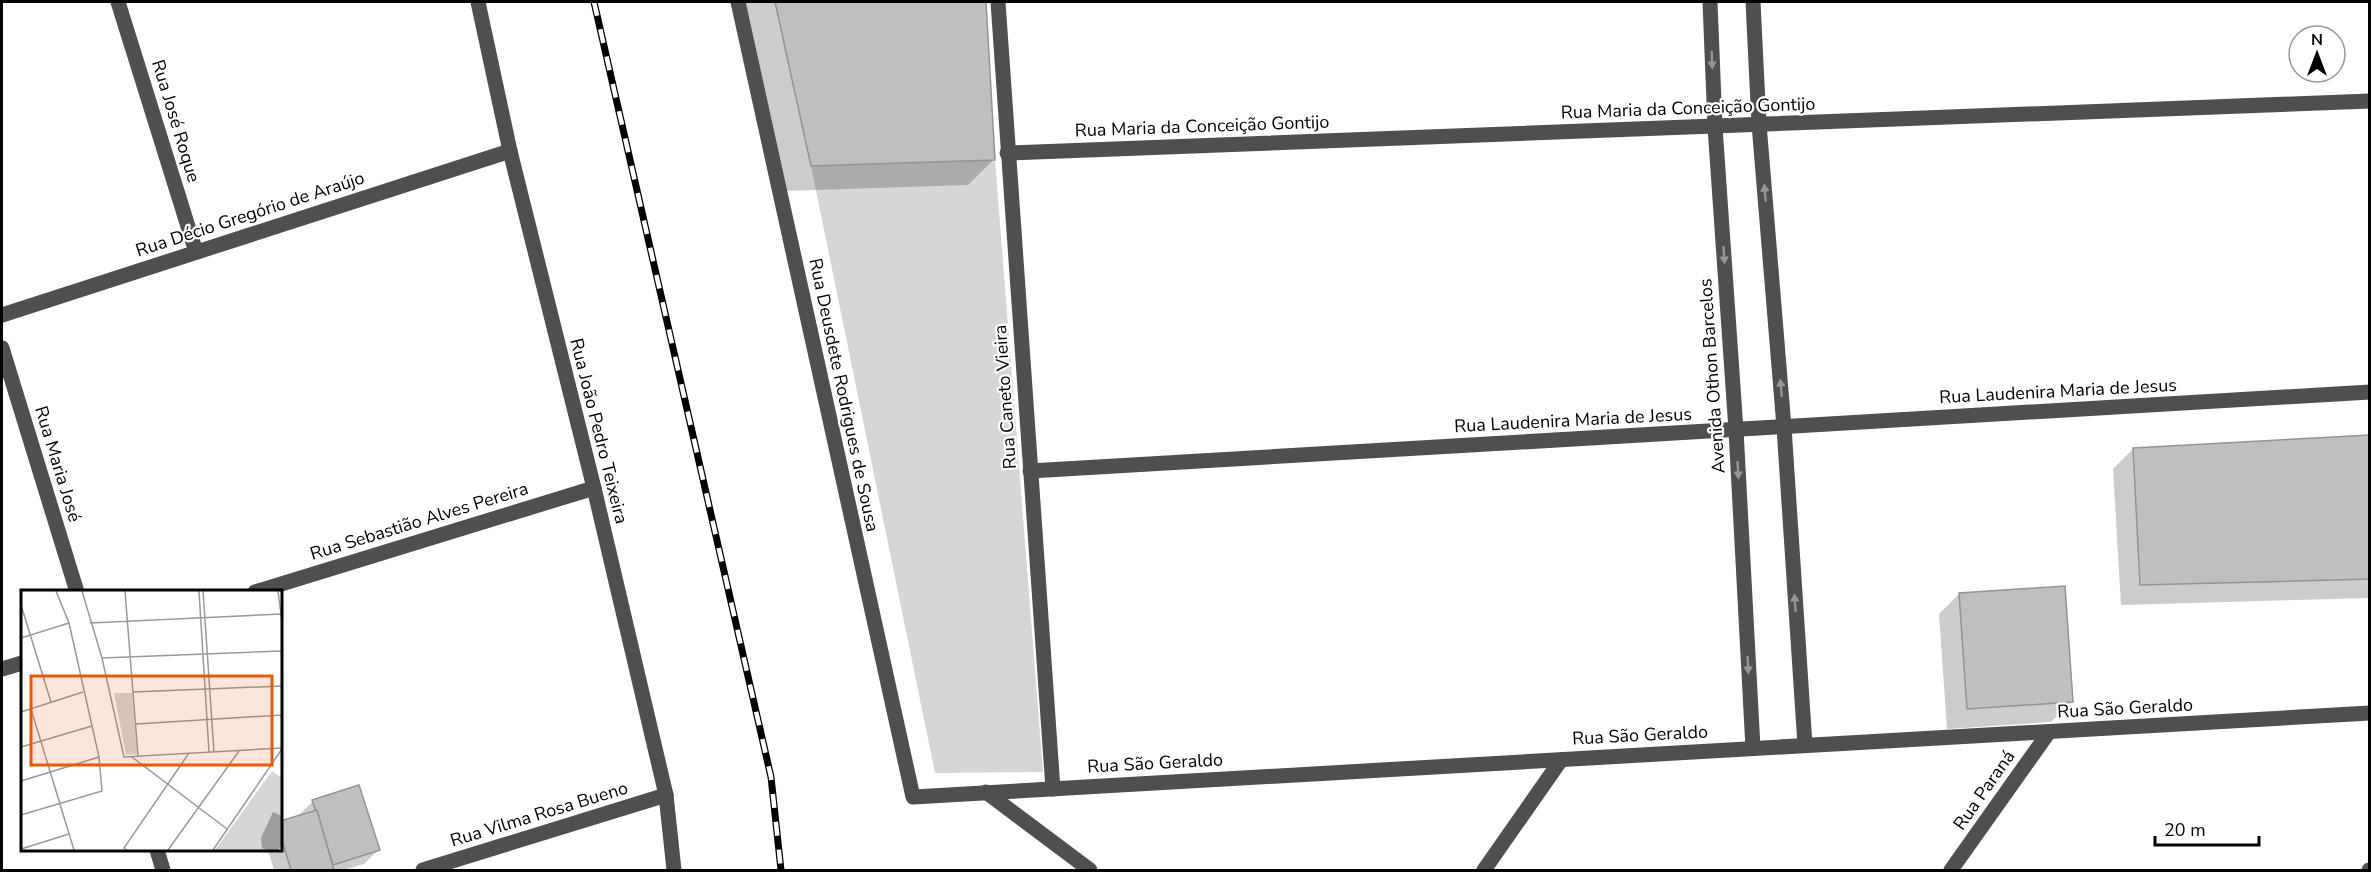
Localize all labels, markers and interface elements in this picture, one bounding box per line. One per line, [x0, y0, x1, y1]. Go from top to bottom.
north arrow [2287, 24, 2347, 84]
text: N [2311, 29, 2323, 51]
one-way arrow [1707, 50, 1717, 69]
street label: Rua José Roque [146, 57, 206, 185]
street label: Rua Maria da Conceição Gontijo [1560, 92, 1816, 124]
street label: Rua Maria da Conceição Gontijo [1074, 110, 1330, 142]
street label: Rua Décio Gregório de Araújo [133, 166, 367, 262]
one-way arrow [1760, 184, 1769, 203]
one-way arrow [1719, 245, 1729, 264]
street label: Rua Deusdete Rodrigues de Sousa [803, 256, 885, 534]
street label: Avenida Othon Barcelos [1693, 278, 1731, 474]
street label: Rua Caneto Vieira [988, 324, 1022, 470]
street label: Rua João Pedro Teixeira [564, 336, 634, 526]
street label: Rua Laudenira Maria de Jesus [1939, 373, 2177, 409]
one-way arrow [1776, 378, 1785, 397]
street label: Rua Laudenira Maria de Jesus [1454, 402, 1692, 438]
street label: Rua Maria José [29, 403, 87, 525]
one-way arrow [1734, 461, 1743, 480]
street label: Rua Sebastião Alves Pereira [307, 476, 531, 566]
inset map [21, 590, 282, 851]
one-way arrow [1791, 594, 1800, 613]
one-way arrow [1744, 655, 1753, 674]
street label: Rua São Geraldo [2057, 692, 2193, 724]
street label: Rua São Geraldo [1572, 719, 1708, 751]
street label: Rua Paraná [1948, 745, 2020, 835]
street label: Rua São Geraldo [1087, 747, 1223, 779]
street label: Rua Vilma Rosa Bueno [447, 776, 631, 852]
scale bar [2155, 809, 2258, 847]
text: 20 m [2164, 818, 2206, 842]

